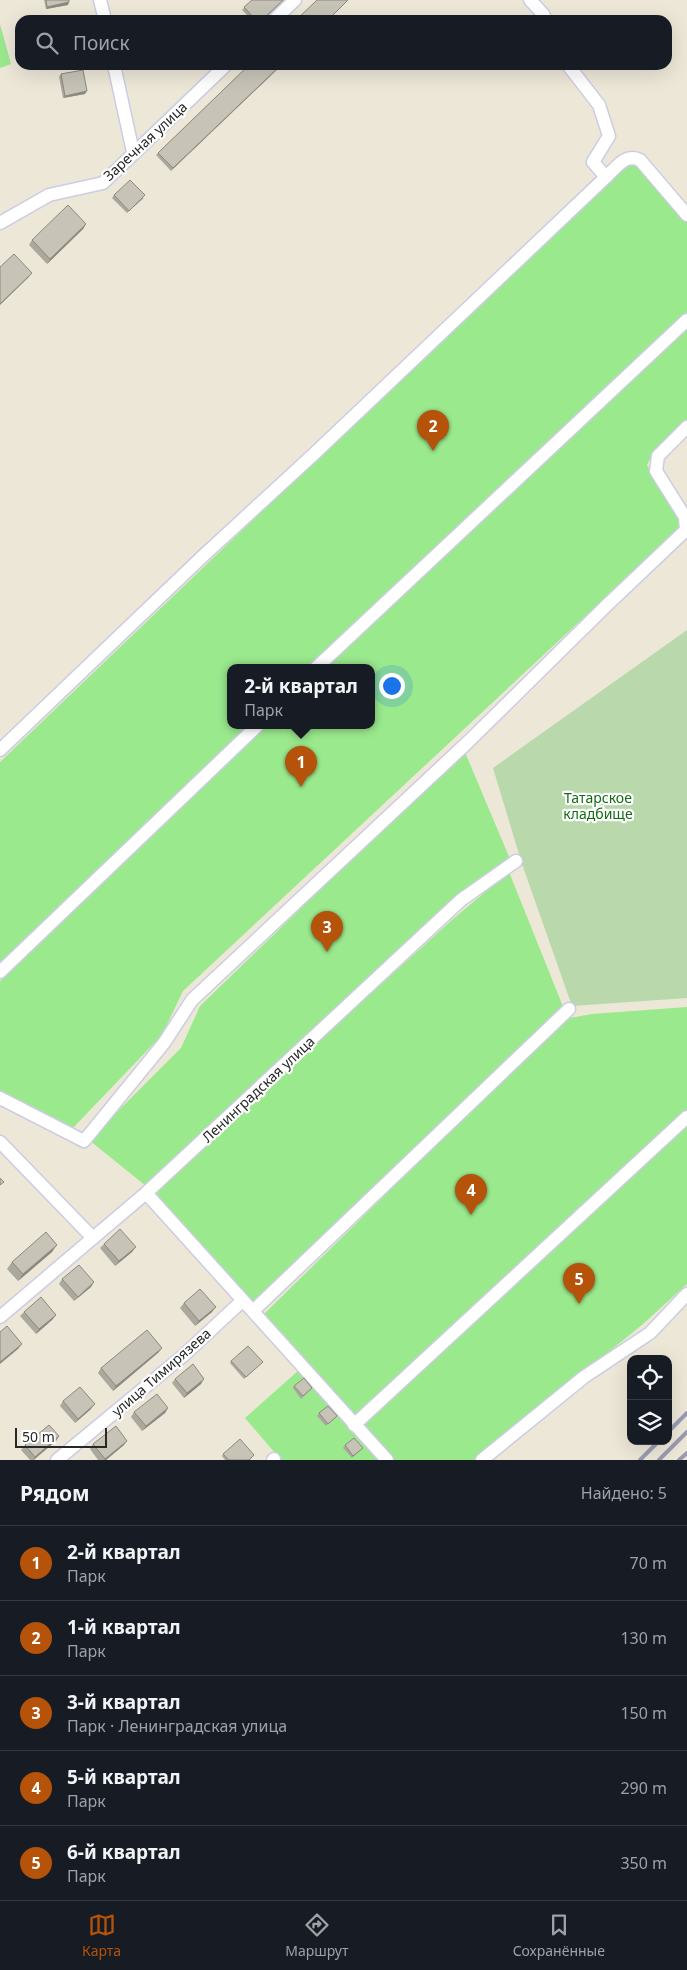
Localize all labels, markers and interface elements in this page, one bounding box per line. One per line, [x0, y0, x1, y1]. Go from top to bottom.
search box [15, 15, 672, 70]
icon: search [33, 29, 61, 57]
text: Поиск [73, 30, 129, 56]
street label: Заречная улица [99, 97, 191, 185]
pin: 2 [417, 410, 449, 451]
popup [227, 664, 375, 729]
text: 2-й квартал [244, 673, 358, 699]
your location [379, 673, 405, 699]
text: Парк [244, 699, 283, 721]
pin: 1 [285, 746, 317, 787]
park label: Татарское кладбище [563, 788, 633, 823]
pin: 3 [311, 911, 343, 952]
street label: Ленинградская улица [198, 1032, 318, 1146]
pin: 4 [455, 1174, 487, 1215]
pin: 5 [563, 1263, 595, 1304]
street label: улица Тимирязева [107, 1324, 215, 1420]
map controls [627, 1355, 672, 1445]
button: locate [627, 1355, 672, 1400]
button: layers [627, 1400, 672, 1445]
scale bar [15, 1425, 108, 1448]
text: 50 m [22, 1427, 55, 1446]
text: Рядом [20, 1479, 90, 1507]
text: Найдено: 5 [581, 1482, 667, 1504]
text: 2-й квартал [67, 1539, 181, 1565]
text: 1 [31, 1552, 41, 1574]
text: 70 m [630, 1552, 667, 1574]
text: Парк [67, 1565, 106, 1587]
text: 1-й квартал [67, 1614, 181, 1640]
text: 2 [31, 1627, 41, 1649]
text: 130 m [620, 1627, 667, 1649]
text: Парк [67, 1640, 106, 1662]
text: 3-й квартал [67, 1689, 181, 1715]
text: 3 [31, 1702, 41, 1724]
text: 150 m [620, 1702, 667, 1724]
text: Парк · Ленинградская улица [67, 1715, 287, 1737]
text: 5-й квартал [67, 1764, 181, 1790]
text: 4 [31, 1777, 41, 1799]
text: 290 m [620, 1777, 667, 1799]
text: Парк [67, 1790, 106, 1812]
text: 6-й квартал [67, 1839, 181, 1865]
text: 5 [31, 1852, 41, 1874]
text: 350 m [620, 1852, 667, 1874]
text: Парк [67, 1865, 106, 1887]
tab: Карта [82, 1911, 121, 1960]
tab: Маршрут [285, 1911, 349, 1960]
tab: Сохранённые [513, 1911, 605, 1960]

